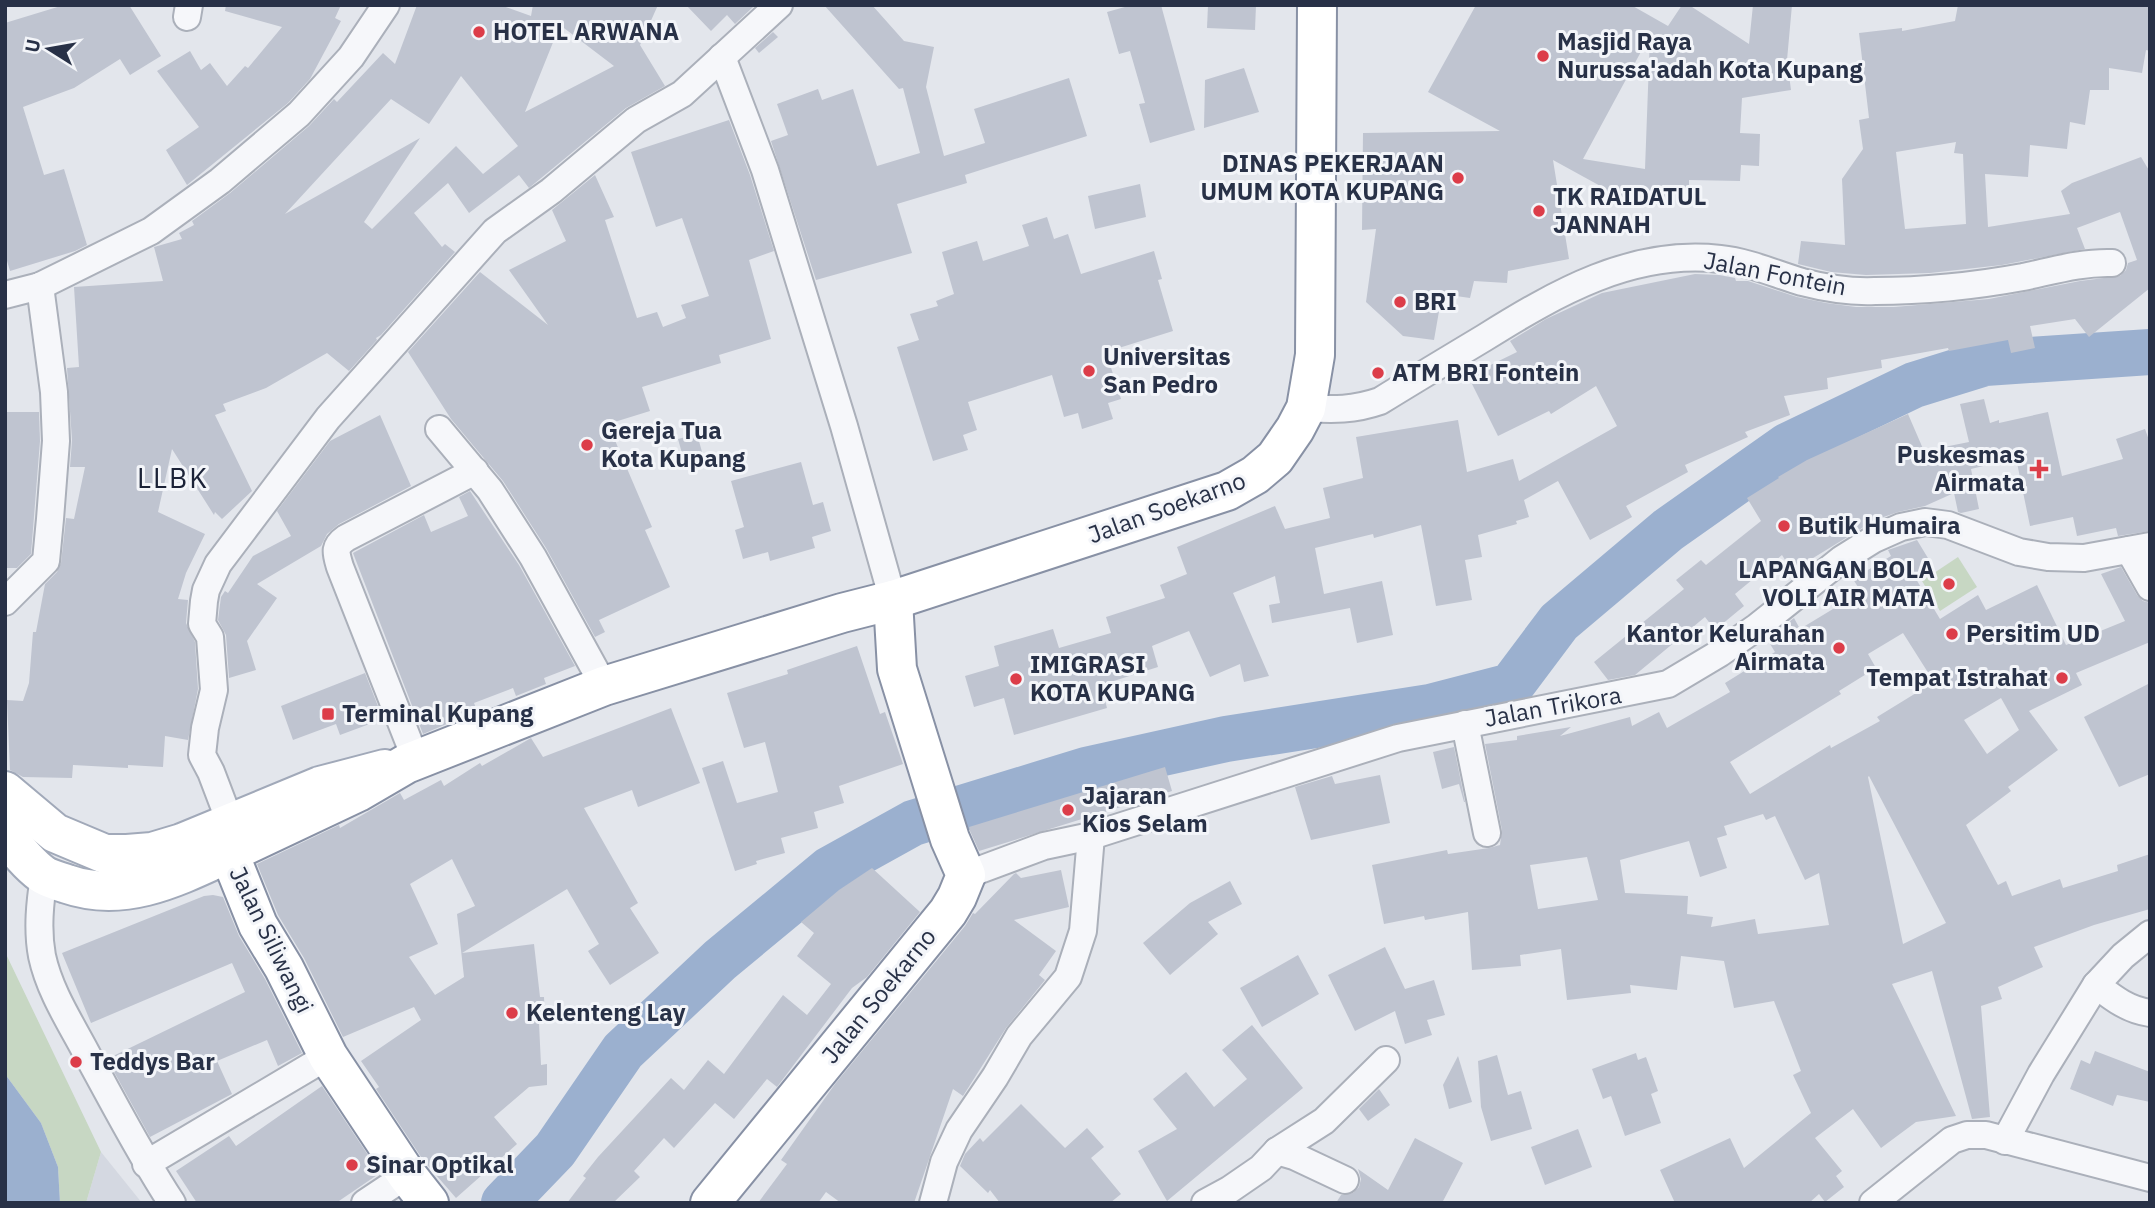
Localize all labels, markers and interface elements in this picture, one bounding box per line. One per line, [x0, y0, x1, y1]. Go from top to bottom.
north arrow [14, 14, 84, 84]
place label: HOTEL ARWANA [493, 15, 679, 47]
marker: HOTEL ARWANA [471, 24, 487, 40]
place label: Masjid Raya Nurussa'adah Kota Kupang [1557, 25, 1863, 85]
text: U [19, 37, 45, 55]
marker: Masjid Raya Nurussa'adah Kota Kupang [1535, 48, 1551, 64]
place label: DINAS PEKERJAAN UMUM KOTA KUPANG [1200, 147, 1444, 207]
marker: DINAS PEKERJAAN UMUM KOTA KUPANG [1450, 170, 1466, 186]
place label: TK RAIDATUL JANNAH [1553, 180, 1706, 240]
marker: TK RAIDATUL JANNAH [1531, 203, 1547, 219]
street label: Jalan Fontein [1701, 244, 1849, 303]
place label: BRI [1414, 285, 1457, 317]
marker: BRI [1392, 294, 1408, 310]
place label: Universitas San Pedro [1103, 340, 1231, 400]
place label: ATM BRI Fontein [1392, 356, 1579, 388]
marker: Universitas San Pedro [1081, 363, 1097, 379]
marker: ATM BRI Fontein [1370, 365, 1386, 381]
place label: Gereja Tua Kota Kupang [601, 414, 746, 474]
marker: Gereja Tua Kota Kupang [579, 437, 595, 453]
place label: Puskesmas Airmata [1897, 438, 2025, 498]
district label: LLBK [137, 459, 209, 496]
marker: Puskesmas Airmata [2031, 461, 2047, 477]
street label: Jalan Soekarno [1083, 464, 1250, 550]
place label: Butik Humaira [1798, 509, 1961, 541]
marker: Butik Humaira [1776, 518, 1792, 534]
place label: LAPANGAN BOLA VOLI AIR MATA [1738, 553, 1935, 613]
marker: LAPANGAN BOLA VOLI AIR MATA [1941, 576, 1957, 592]
place label: Kantor Kelurahan Airmata [1626, 617, 1825, 677]
place label: Persitim UD [1966, 617, 2100, 649]
marker: Persitim UD [1944, 626, 1960, 642]
marker: Kantor Kelurahan Airmata [1831, 640, 1847, 656]
place label: IMIGRASI KOTA KUPANG [1030, 648, 1195, 708]
place label: Tempat Istrahat [1866, 661, 2048, 693]
marker: Tempat Istrahat [2054, 670, 2070, 686]
marker: IMIGRASI KOTA KUPANG [1008, 671, 1024, 687]
street label: Jalan Trikora [1482, 678, 1624, 734]
place label: Terminal Kupang [342, 697, 534, 729]
marker: Terminal Kupang [320, 706, 336, 722]
place label: Jajaran Kios Selam [1082, 779, 1208, 839]
marker: Jajaran Kios Selam [1060, 802, 1076, 818]
street label: Jalan Siliwangi [223, 861, 321, 1018]
street label: Jalan Soekarno [814, 921, 943, 1070]
place label: Kelenteng Lay [526, 996, 686, 1028]
marker: Kelenteng Lay [504, 1005, 520, 1021]
place label: Teddys Bar [90, 1045, 215, 1077]
marker: Teddys Bar [68, 1054, 84, 1070]
place label: Sinar Optikal [366, 1148, 514, 1180]
marker: Sinar Optikal [344, 1157, 360, 1173]

